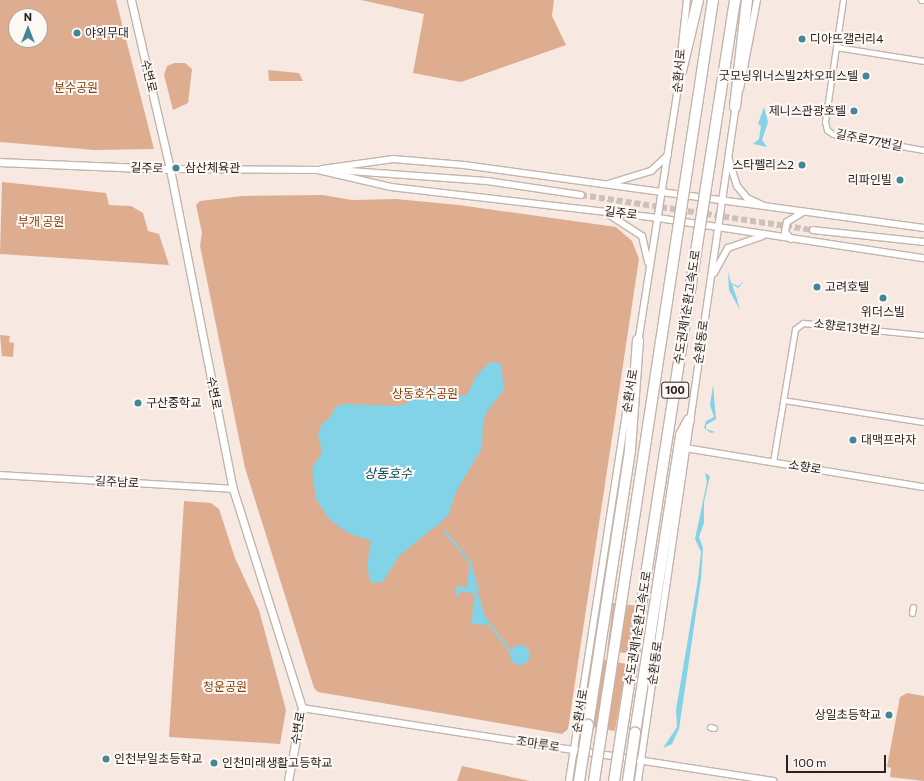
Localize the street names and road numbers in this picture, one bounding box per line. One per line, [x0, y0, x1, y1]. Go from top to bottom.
street label: 순환서로 [670, 48, 688, 94]
street label: 수변로 [138, 58, 160, 94]
street label: 길주로77번길 [834, 126, 904, 154]
street label: 길주로 [130, 160, 164, 176]
street label: 길주로 [604, 204, 638, 222]
street label: 수도권제1순환고속도로 [671, 249, 703, 365]
street label: 소향로13번길 [813, 316, 881, 338]
street label: 순환동로 [691, 319, 711, 365]
street label: 순환서로 [619, 368, 641, 414]
street label: 수변로 [204, 375, 224, 411]
road number: 100 [661, 381, 689, 399]
street label: 소향로 [788, 457, 822, 477]
street label: 길주남로 [95, 474, 139, 490]
street label: 수도권제1순환고속도로 [622, 570, 654, 686]
street label: 순환동로 [645, 640, 665, 686]
street label: 순환서로 [569, 688, 591, 734]
street label: 수변로 [288, 710, 308, 746]
street label: 조마루로 [515, 733, 561, 755]

